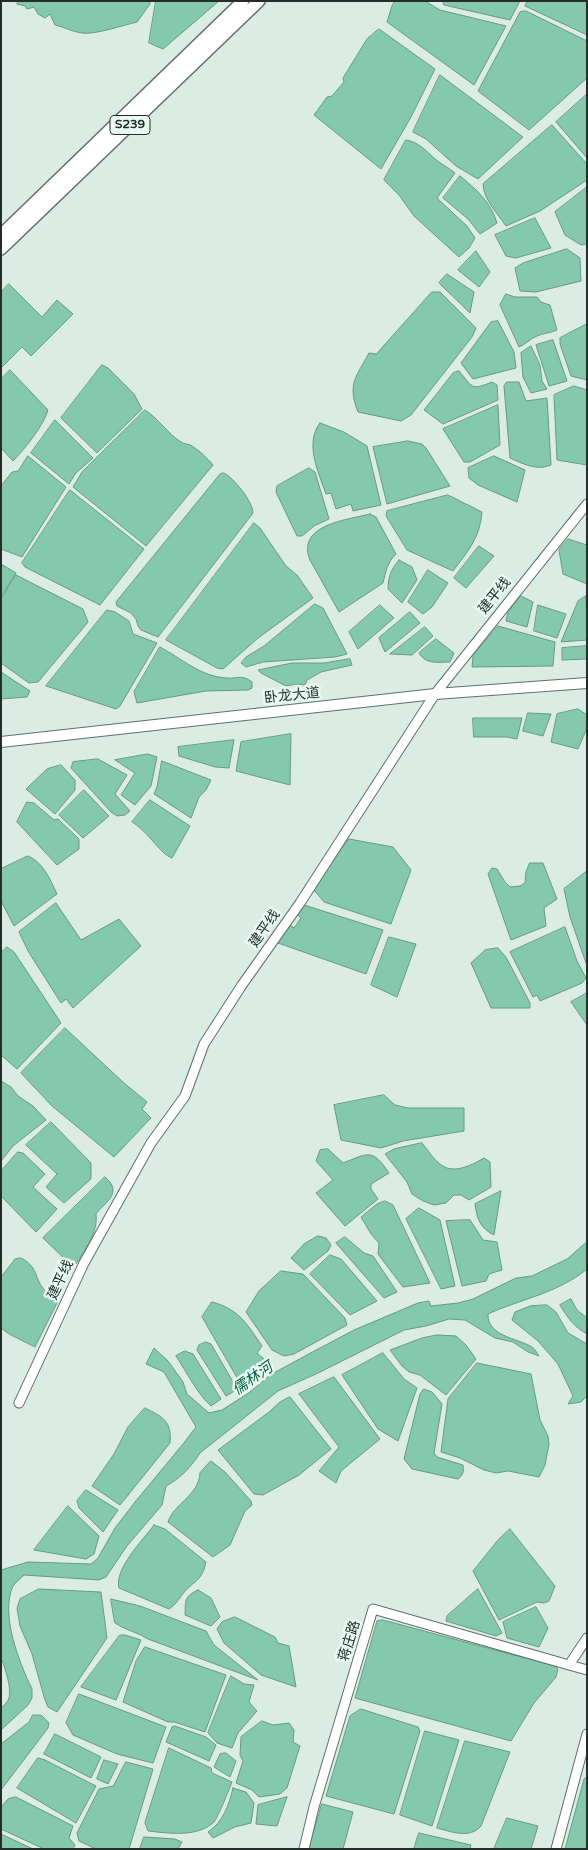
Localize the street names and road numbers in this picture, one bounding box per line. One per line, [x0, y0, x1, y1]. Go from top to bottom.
road number: S239 [110, 116, 150, 134]
street label: 建平线 [475, 574, 515, 618]
street label: 卧龙大道 [263, 685, 321, 707]
street label: 建平线 [246, 907, 284, 951]
street label: 建平线 [45, 1257, 77, 1303]
street label: 蒋庄路 [336, 1618, 364, 1664]

